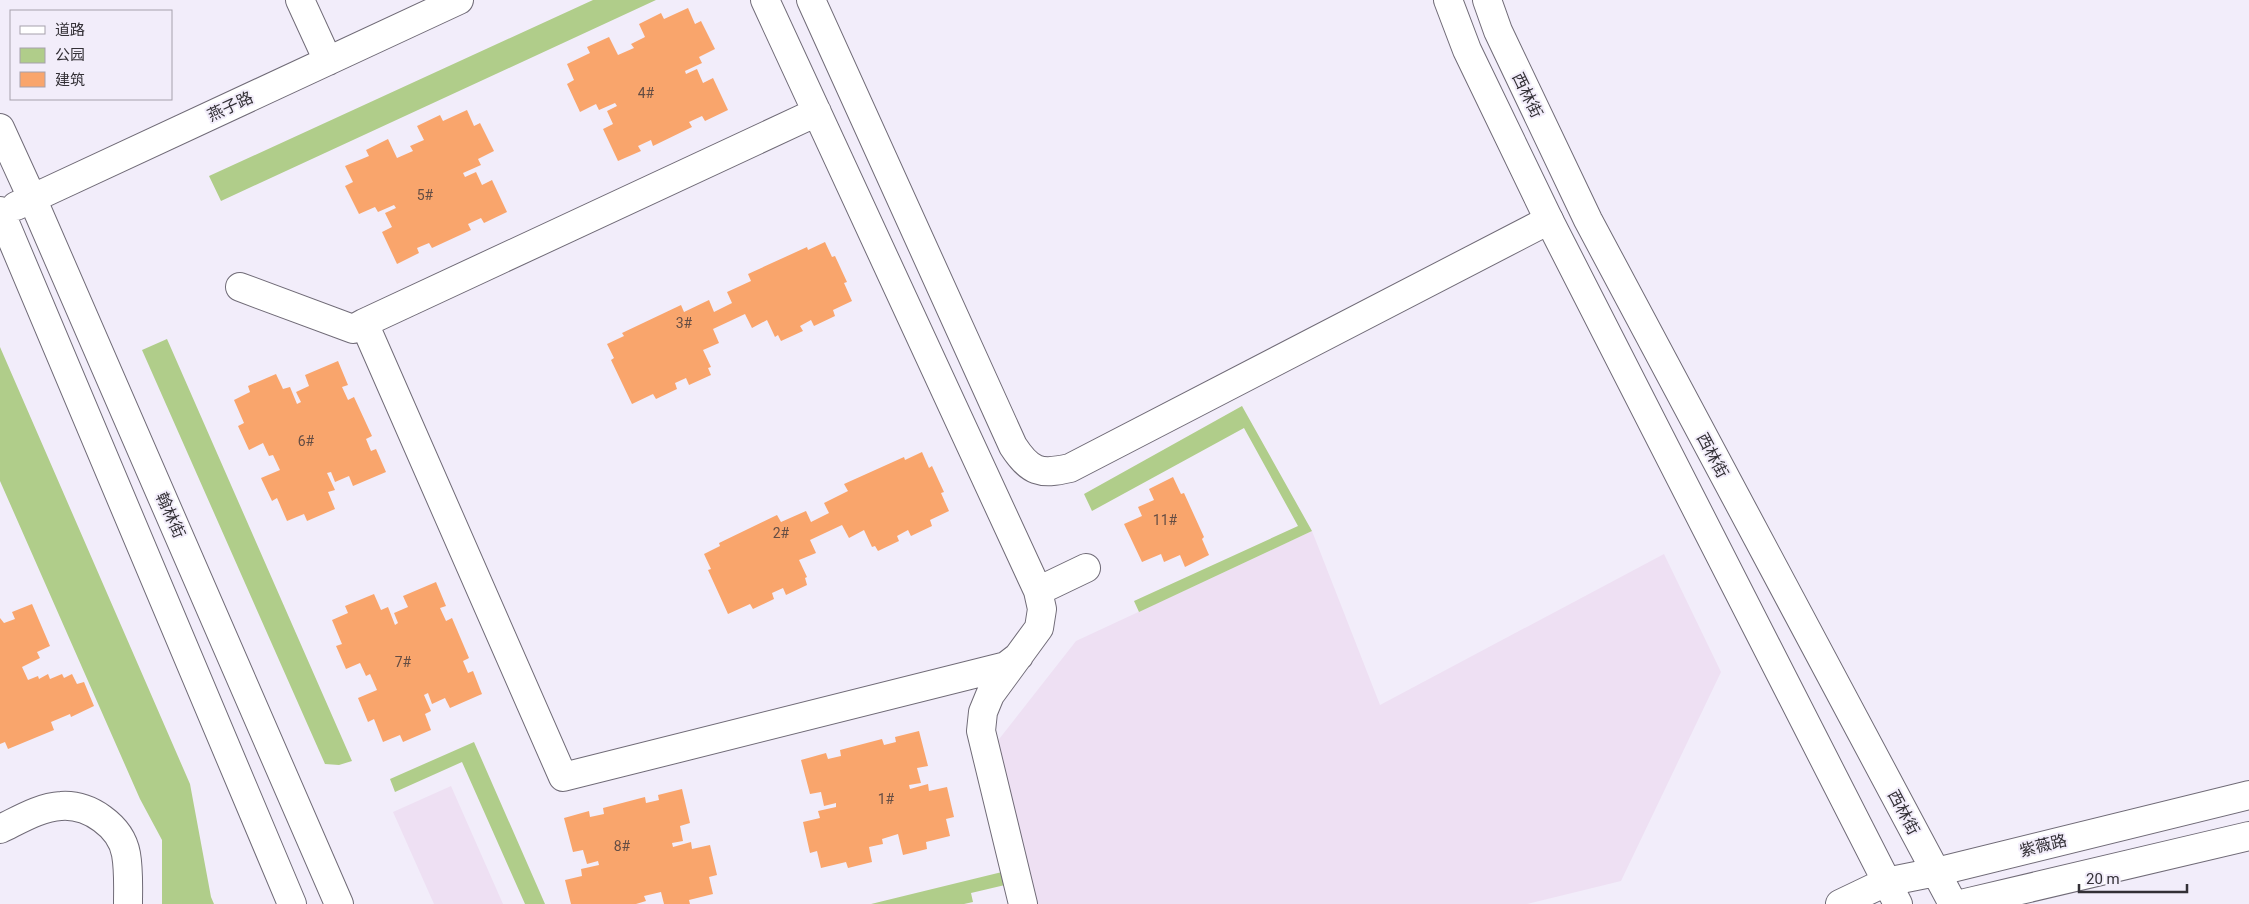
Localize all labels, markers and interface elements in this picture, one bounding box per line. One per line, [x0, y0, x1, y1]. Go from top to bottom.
legend [10, 10, 172, 100]
text: 道路 [55, 21, 85, 39]
text: 公园 [55, 46, 85, 64]
street label: 西林街 [1508, 69, 1547, 121]
text: 建筑 [55, 71, 85, 89]
house number: 4# [638, 85, 655, 101]
street label: 燕子路 [204, 88, 256, 125]
house number: 5# [417, 187, 434, 203]
house number: 3# [676, 315, 693, 331]
street label: 西林街 [1693, 430, 1732, 481]
house number: 6# [298, 433, 315, 449]
street label: 翰林街 [152, 489, 189, 541]
house number: 11# [1153, 512, 1178, 528]
house number: 2# [773, 525, 790, 541]
house number: 7# [395, 654, 412, 670]
street label: 西林街 [1884, 787, 1923, 838]
house number: 1# [878, 791, 895, 807]
street label: 紫薇路 [2018, 830, 2069, 861]
house number: 8# [614, 838, 631, 854]
scale bar [2079, 862, 2186, 894]
text: 20 m [2086, 870, 2120, 888]

